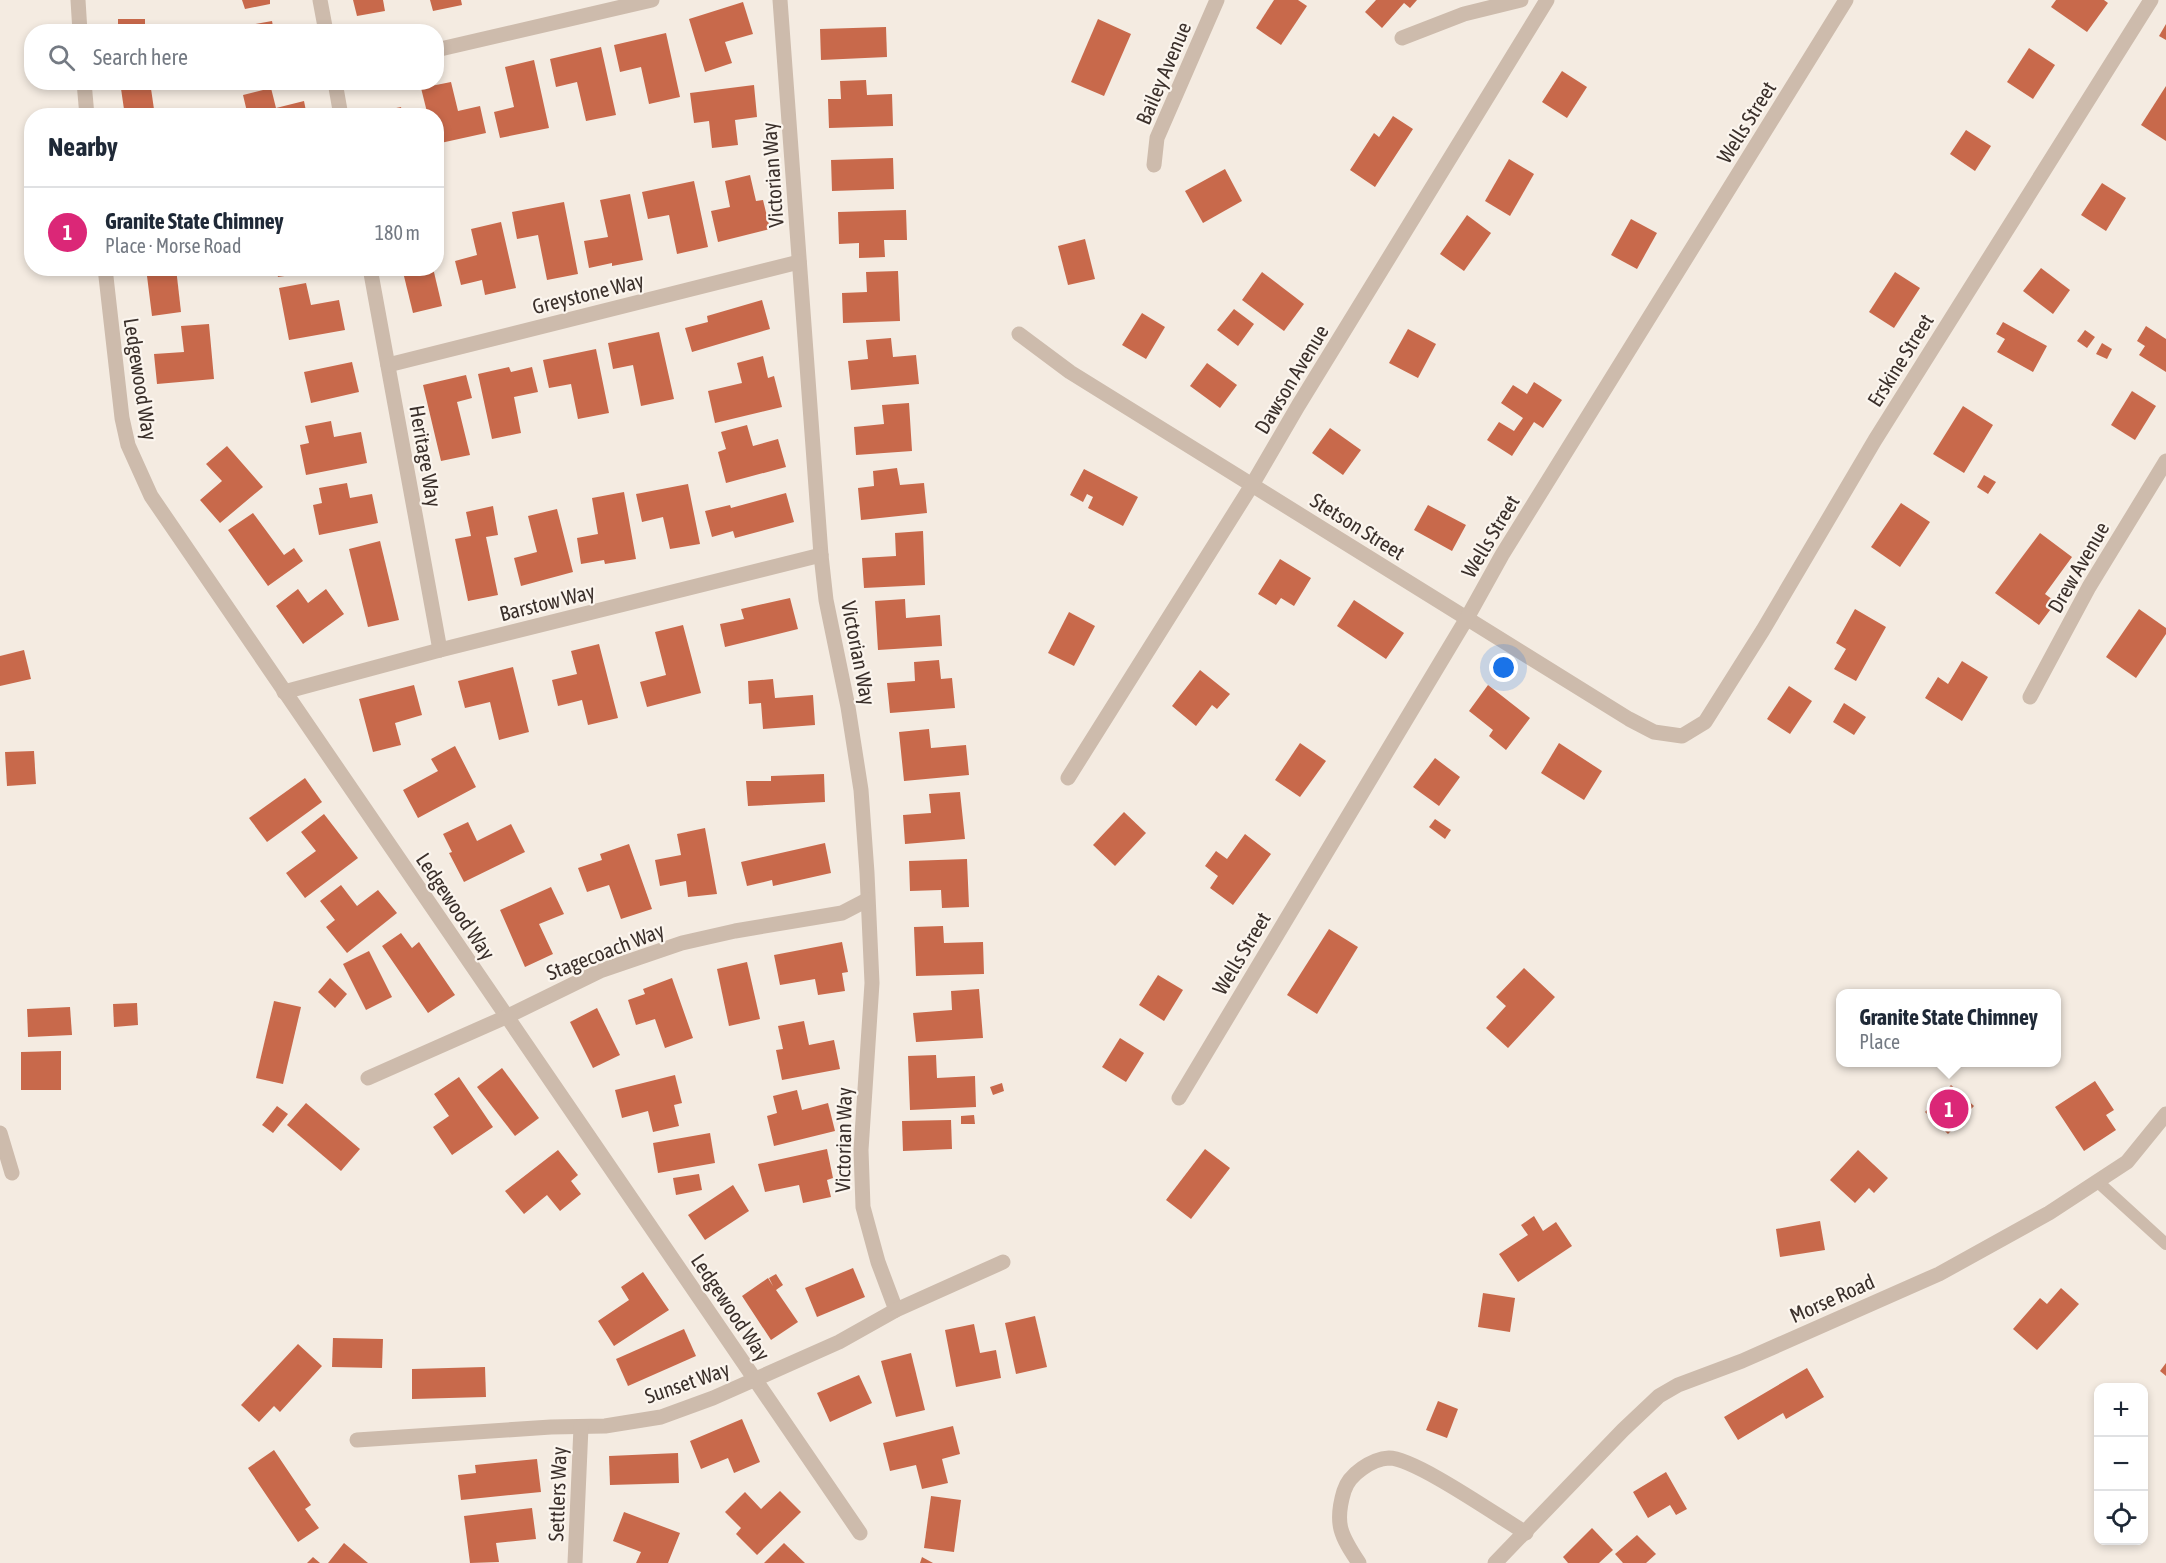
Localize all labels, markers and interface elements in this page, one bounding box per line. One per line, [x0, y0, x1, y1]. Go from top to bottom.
street label: Bailey Avenue [1131, 18, 1195, 128]
search box [24, 24, 444, 90]
icon: search [45, 41, 78, 74]
text: Search here [93, 44, 188, 70]
street label: Wells Street [1712, 77, 1780, 167]
street label: Victorian Way [756, 121, 788, 228]
text: Nearby [48, 132, 118, 162]
text: Granite State Chimney [105, 208, 284, 234]
text: 1 [63, 221, 72, 244]
text: 180 m [375, 221, 420, 244]
text: Place · Morse Road [105, 234, 241, 257]
street label: Greystone Way [530, 267, 647, 318]
street label: Erskine Street [1862, 309, 1938, 411]
street label: Ledgewood Way [119, 316, 163, 442]
street label: Dawson Avenue [1249, 320, 1333, 438]
street label: Heritage Way [405, 403, 447, 509]
street label: Stetson Street [1306, 488, 1410, 564]
street label: Wells Street [1456, 491, 1524, 581]
street label: Drew Avenue [2042, 517, 2114, 617]
street label: Barstow Way [497, 579, 597, 625]
street label: Victorian Way [837, 599, 881, 707]
your location [1489, 653, 1518, 682]
street label: Ledgewood Way [412, 848, 501, 964]
street label: Wells Street [1207, 908, 1275, 998]
street label: Stagecoach Way [543, 917, 667, 984]
popup [1836, 989, 2061, 1067]
text: Granite State Chimney [1859, 1004, 2038, 1030]
text: Place [1859, 1030, 1900, 1053]
pin: 1 [1930, 1086, 1968, 1132]
street label: Victorian Way [830, 1087, 856, 1193]
street label: Ledgewood Way [687, 1249, 776, 1365]
street label: Morse Road [1786, 1269, 1878, 1327]
street label: Sunset Way [641, 1356, 733, 1408]
map controls [2094, 1383, 2148, 1545]
button: + [2094, 1383, 2148, 1437]
button: − [2094, 1437, 2148, 1491]
street label: Settlers Way [543, 1446, 571, 1542]
button: locate [2094, 1491, 2148, 1545]

